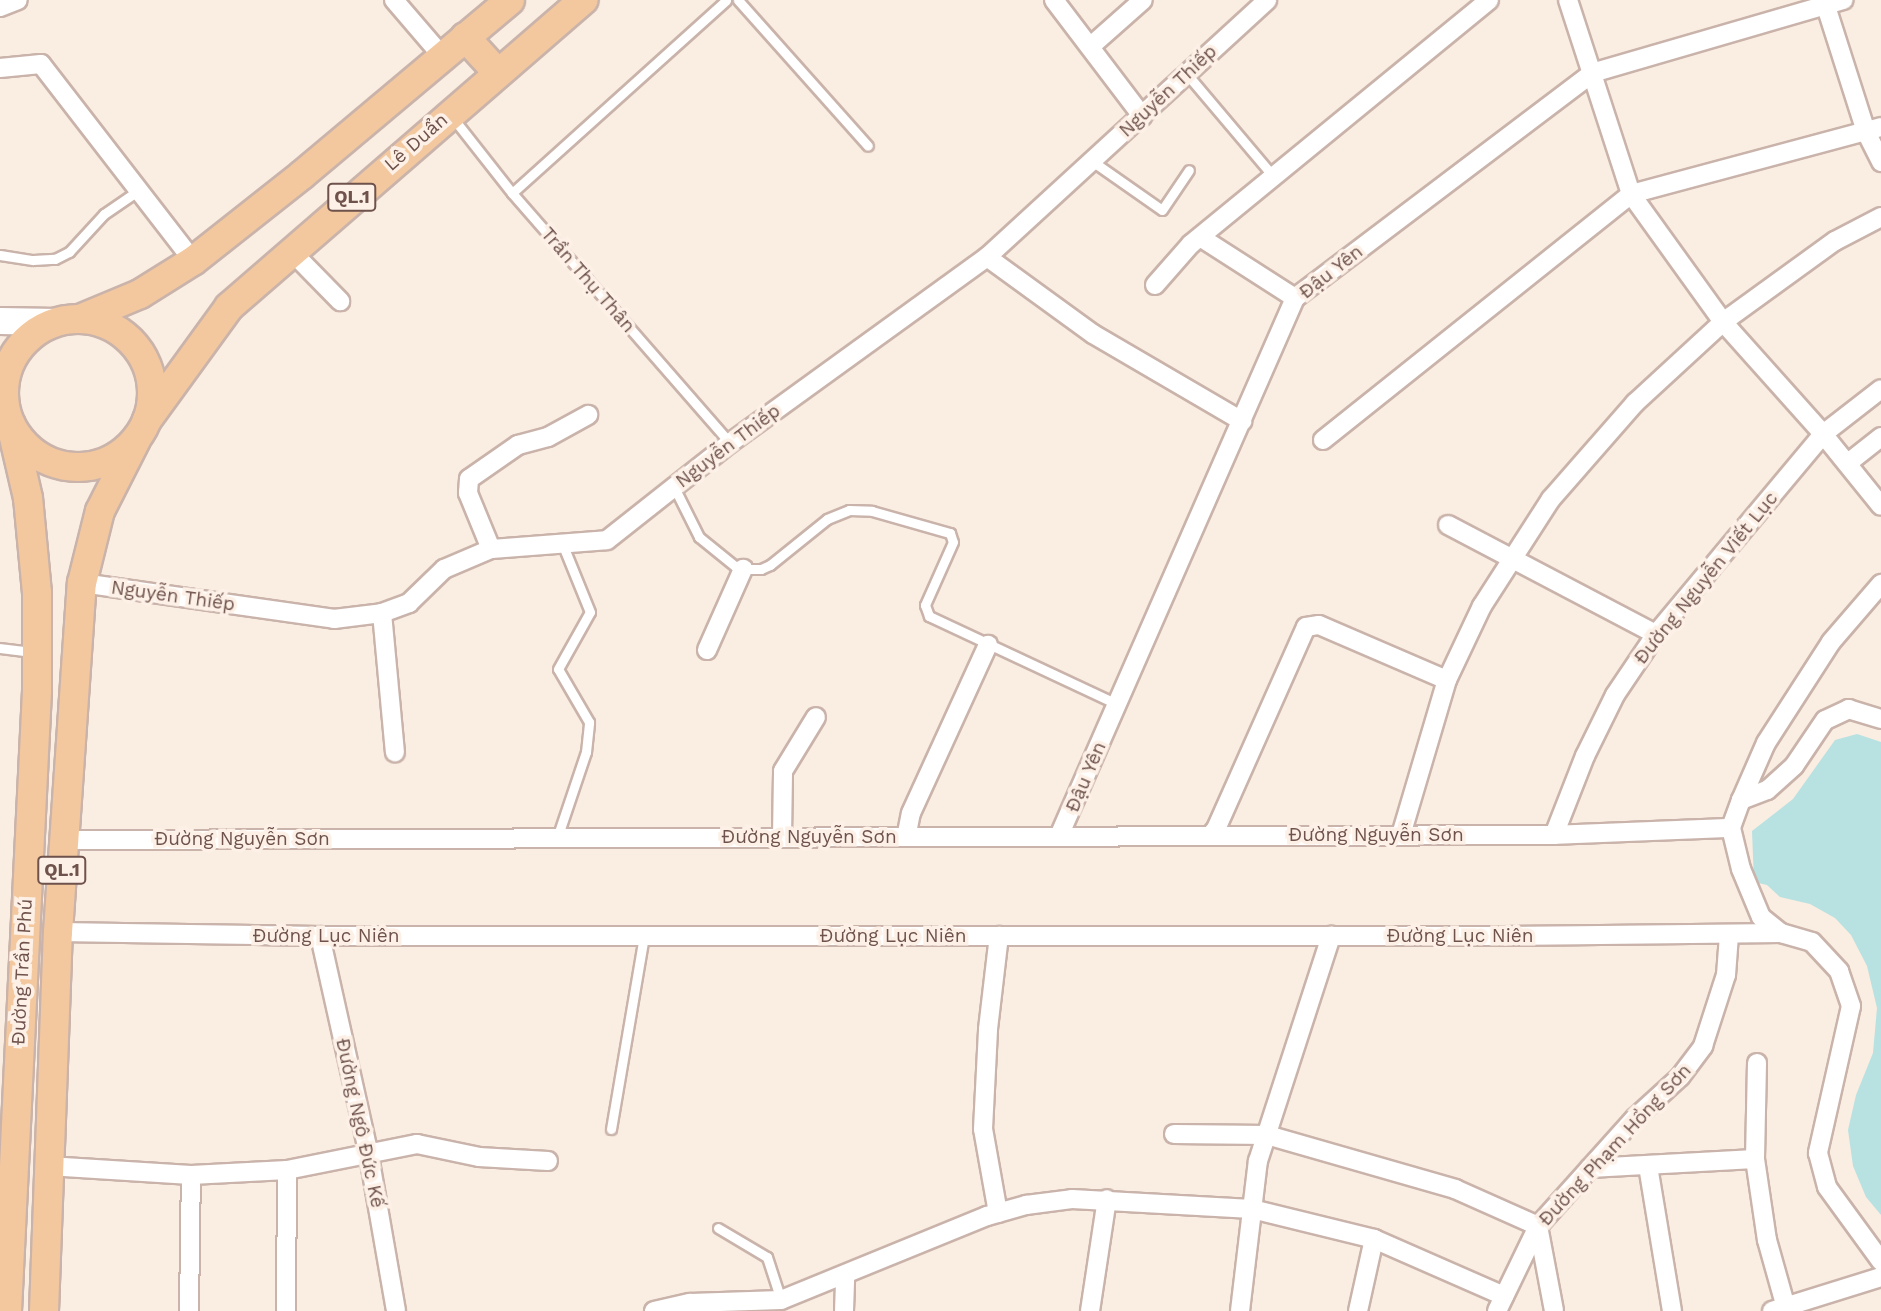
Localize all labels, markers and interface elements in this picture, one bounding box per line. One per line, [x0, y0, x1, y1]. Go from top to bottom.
street label: Nguyễn Thiếp [1114, 40, 1222, 142]
street label: Lê Duẩn [380, 108, 452, 176]
road number: QL.1 [326, 182, 378, 212]
street label: Trần Thụ Thân [536, 222, 640, 338]
street label: Đậu Yên [1294, 240, 1368, 304]
street label: Nguyễn Thiếp [671, 399, 785, 493]
street label: Đường Nguyễn Viết Lục [1629, 487, 1783, 669]
street label: Nguyễn Thiếp [109, 576, 237, 616]
street label: Đậu Yên [1061, 738, 1111, 816]
street label: Đường Nguyễn Sơn [1288, 824, 1464, 846]
street label: Đường Nguyễn Sơn [721, 826, 897, 848]
street label: Đường Nguyễn Sơn [154, 828, 330, 850]
road number: QL.1 [36, 856, 88, 884]
street label: Đường Trần Phú [7, 898, 37, 1046]
street label: Đường Lục Niên [252, 925, 400, 947]
street label: Đường Lục Niên [819, 925, 967, 947]
street label: Đường Lục Niên [1386, 925, 1534, 947]
street label: Đường Ngô Đức Kế [331, 1036, 389, 1210]
street label: Đường Phạm Hồng Sơn [1534, 1059, 1696, 1231]

